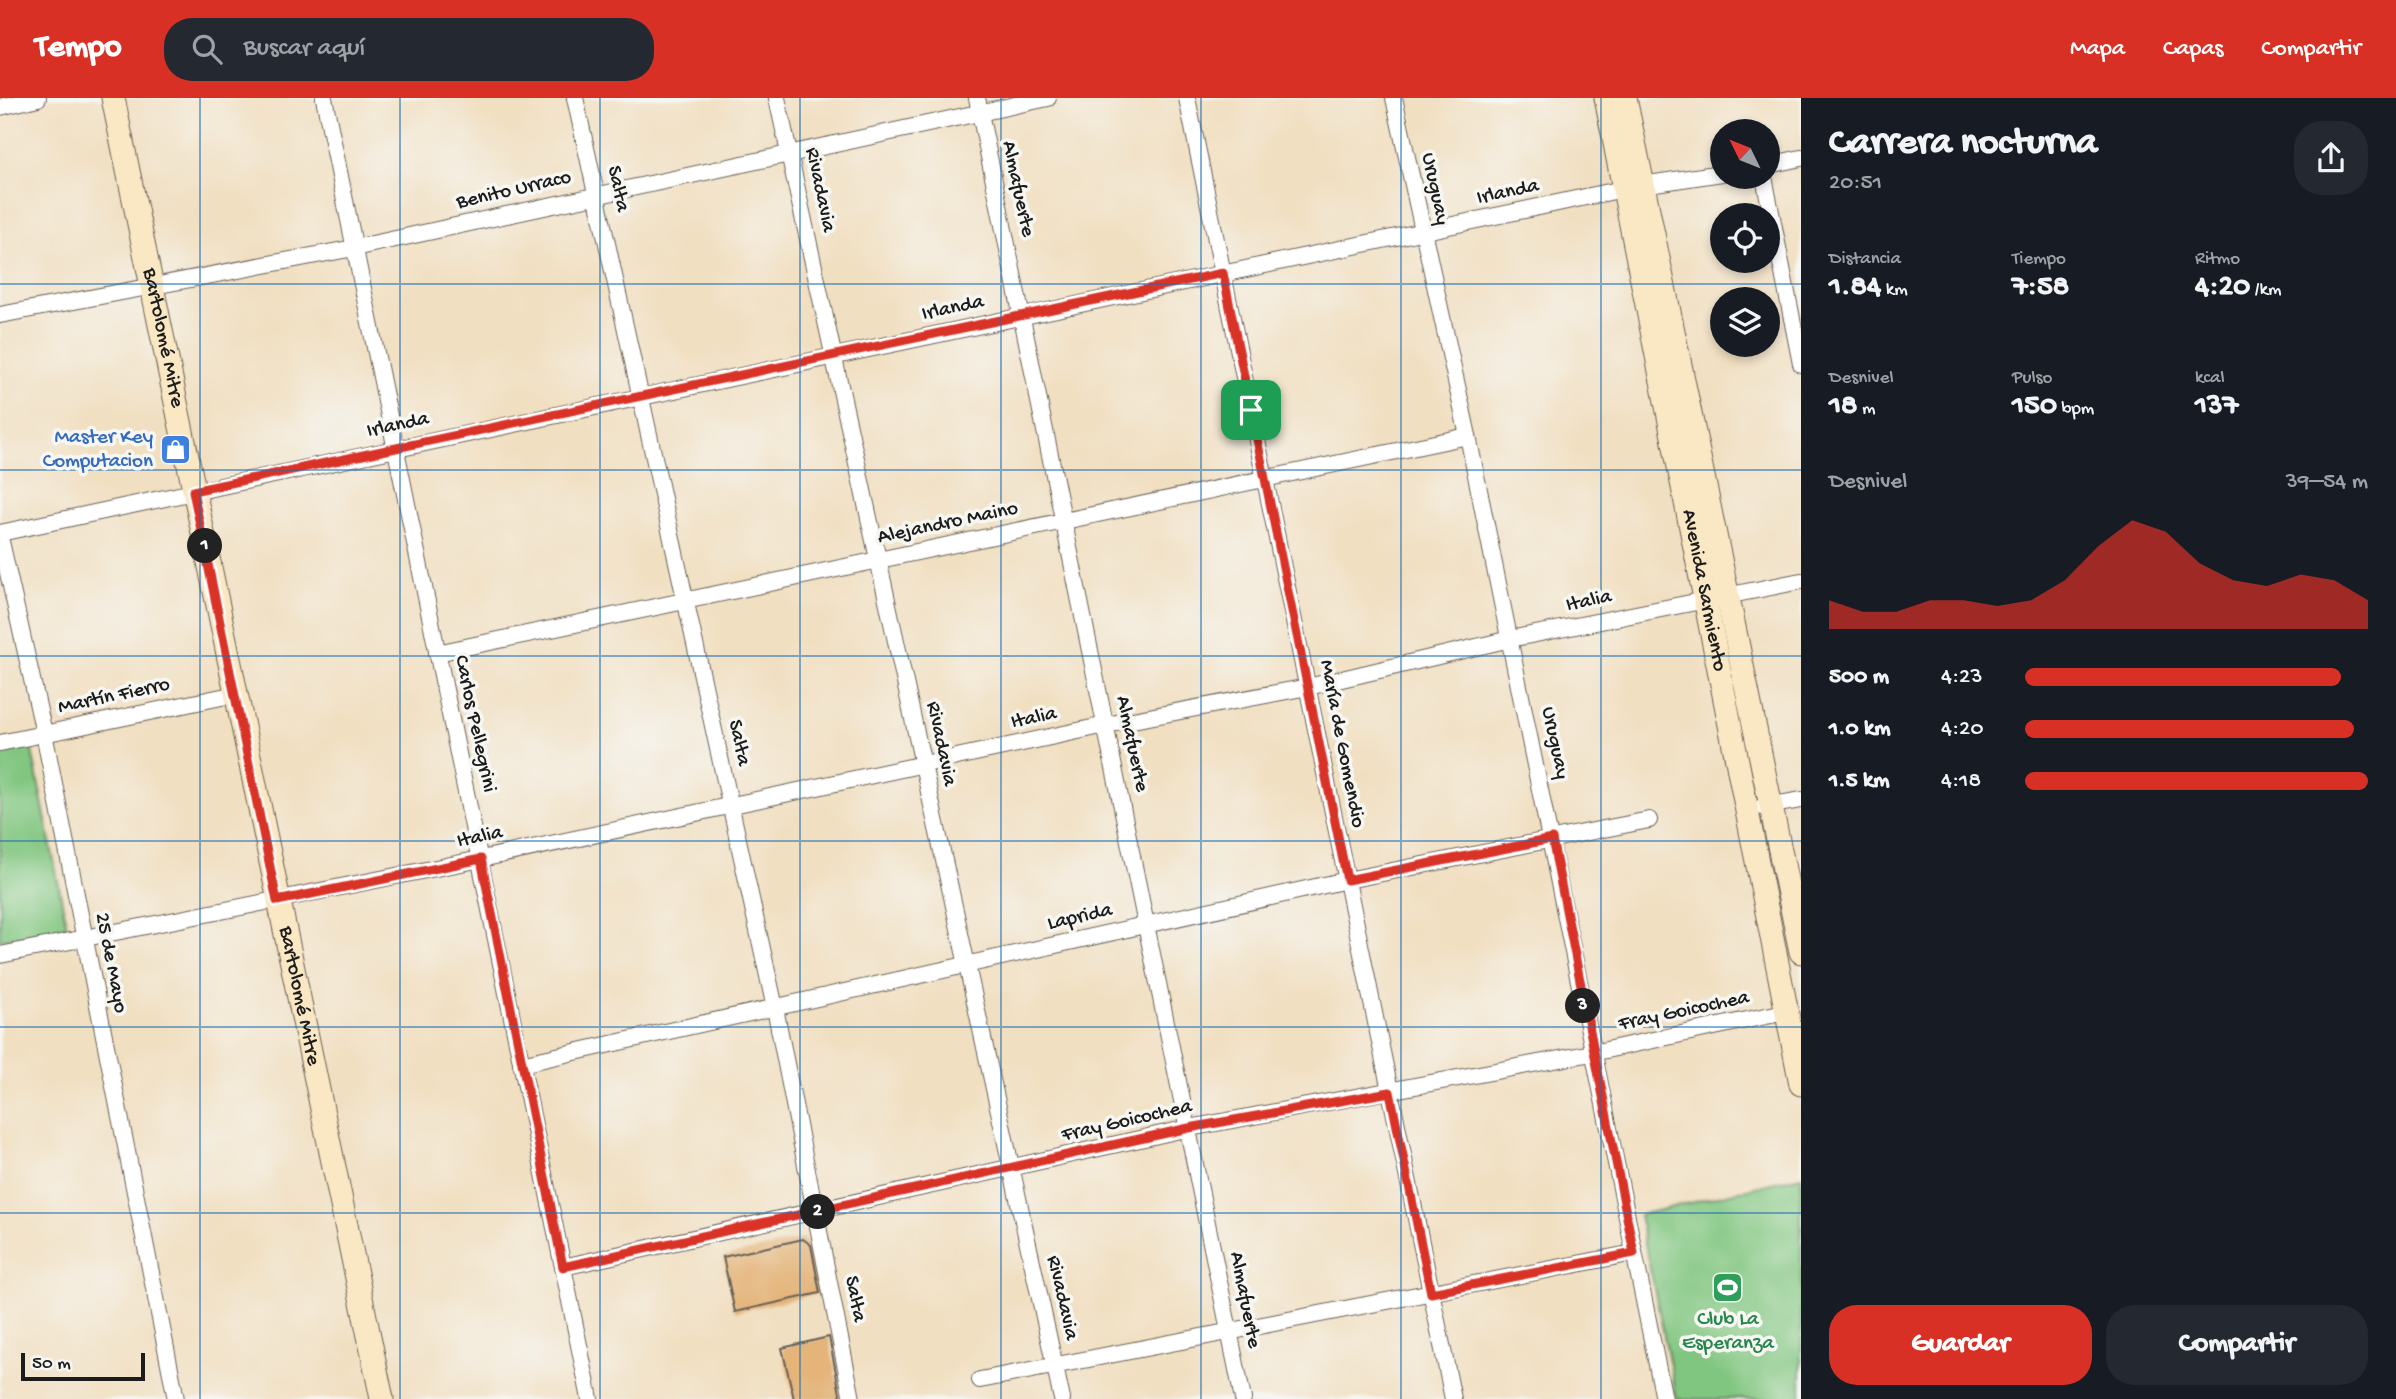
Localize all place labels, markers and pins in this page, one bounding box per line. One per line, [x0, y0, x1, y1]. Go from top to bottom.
pin [1221, 380, 1281, 440]
place label: Master Key Computacion [43, 426, 153, 475]
shop icon: Master Key Computacion [159, 433, 193, 467]
pin: 1 [188, 528, 222, 564]
pin: 3 [1566, 988, 1600, 1024]
pin: 2 [800, 1194, 836, 1230]
sports icon: Club La Esperanza [1711, 1271, 1745, 1305]
place label: Club La Esperanza [1682, 1308, 1775, 1357]

